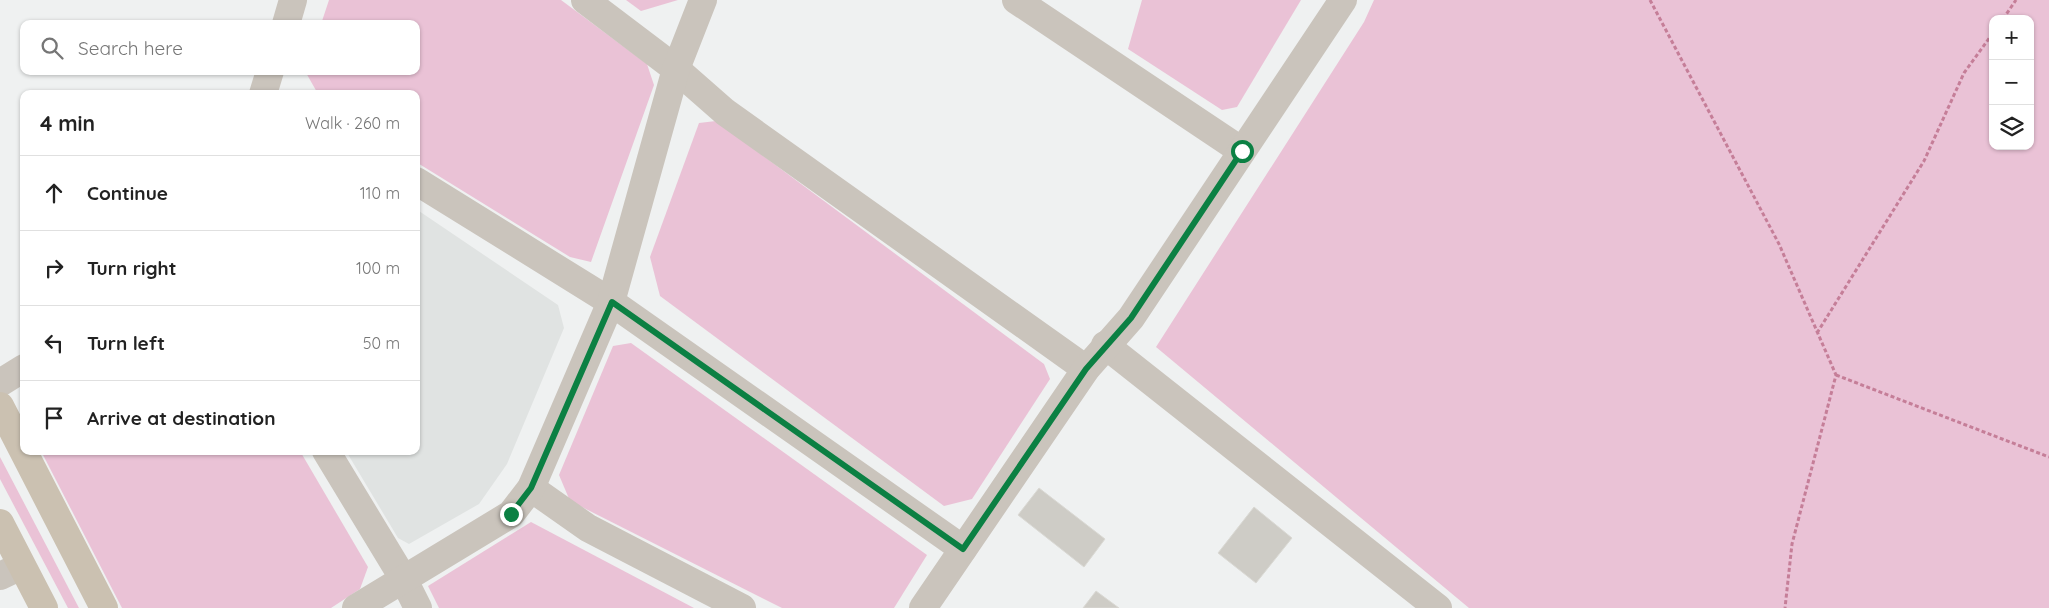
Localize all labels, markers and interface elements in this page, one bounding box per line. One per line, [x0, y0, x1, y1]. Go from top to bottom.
map controls [1989, 15, 2034, 150]
button: + [1989, 15, 2034, 60]
search box [20, 20, 420, 75]
icon: search [38, 34, 66, 62]
text: Search here [78, 36, 183, 60]
button: − [1989, 60, 2034, 105]
button: layers [1989, 105, 2034, 150]
text: 4 min [40, 110, 95, 136]
text: Walk · 260 m [305, 113, 400, 133]
route start [1231, 140, 1254, 163]
icon: ahead [40, 179, 68, 207]
text: Continue [87, 181, 168, 205]
text: 110 m [360, 183, 400, 203]
icon: right [40, 254, 68, 282]
text: Turn right [87, 256, 176, 280]
text: 100 m [356, 258, 400, 278]
icon: left [40, 329, 68, 357]
text: Turn left [87, 331, 165, 355]
text: 50 m [363, 333, 400, 353]
icon: arrive [40, 404, 68, 432]
text: Arrive at destination [87, 406, 276, 430]
route end [500, 503, 523, 526]

